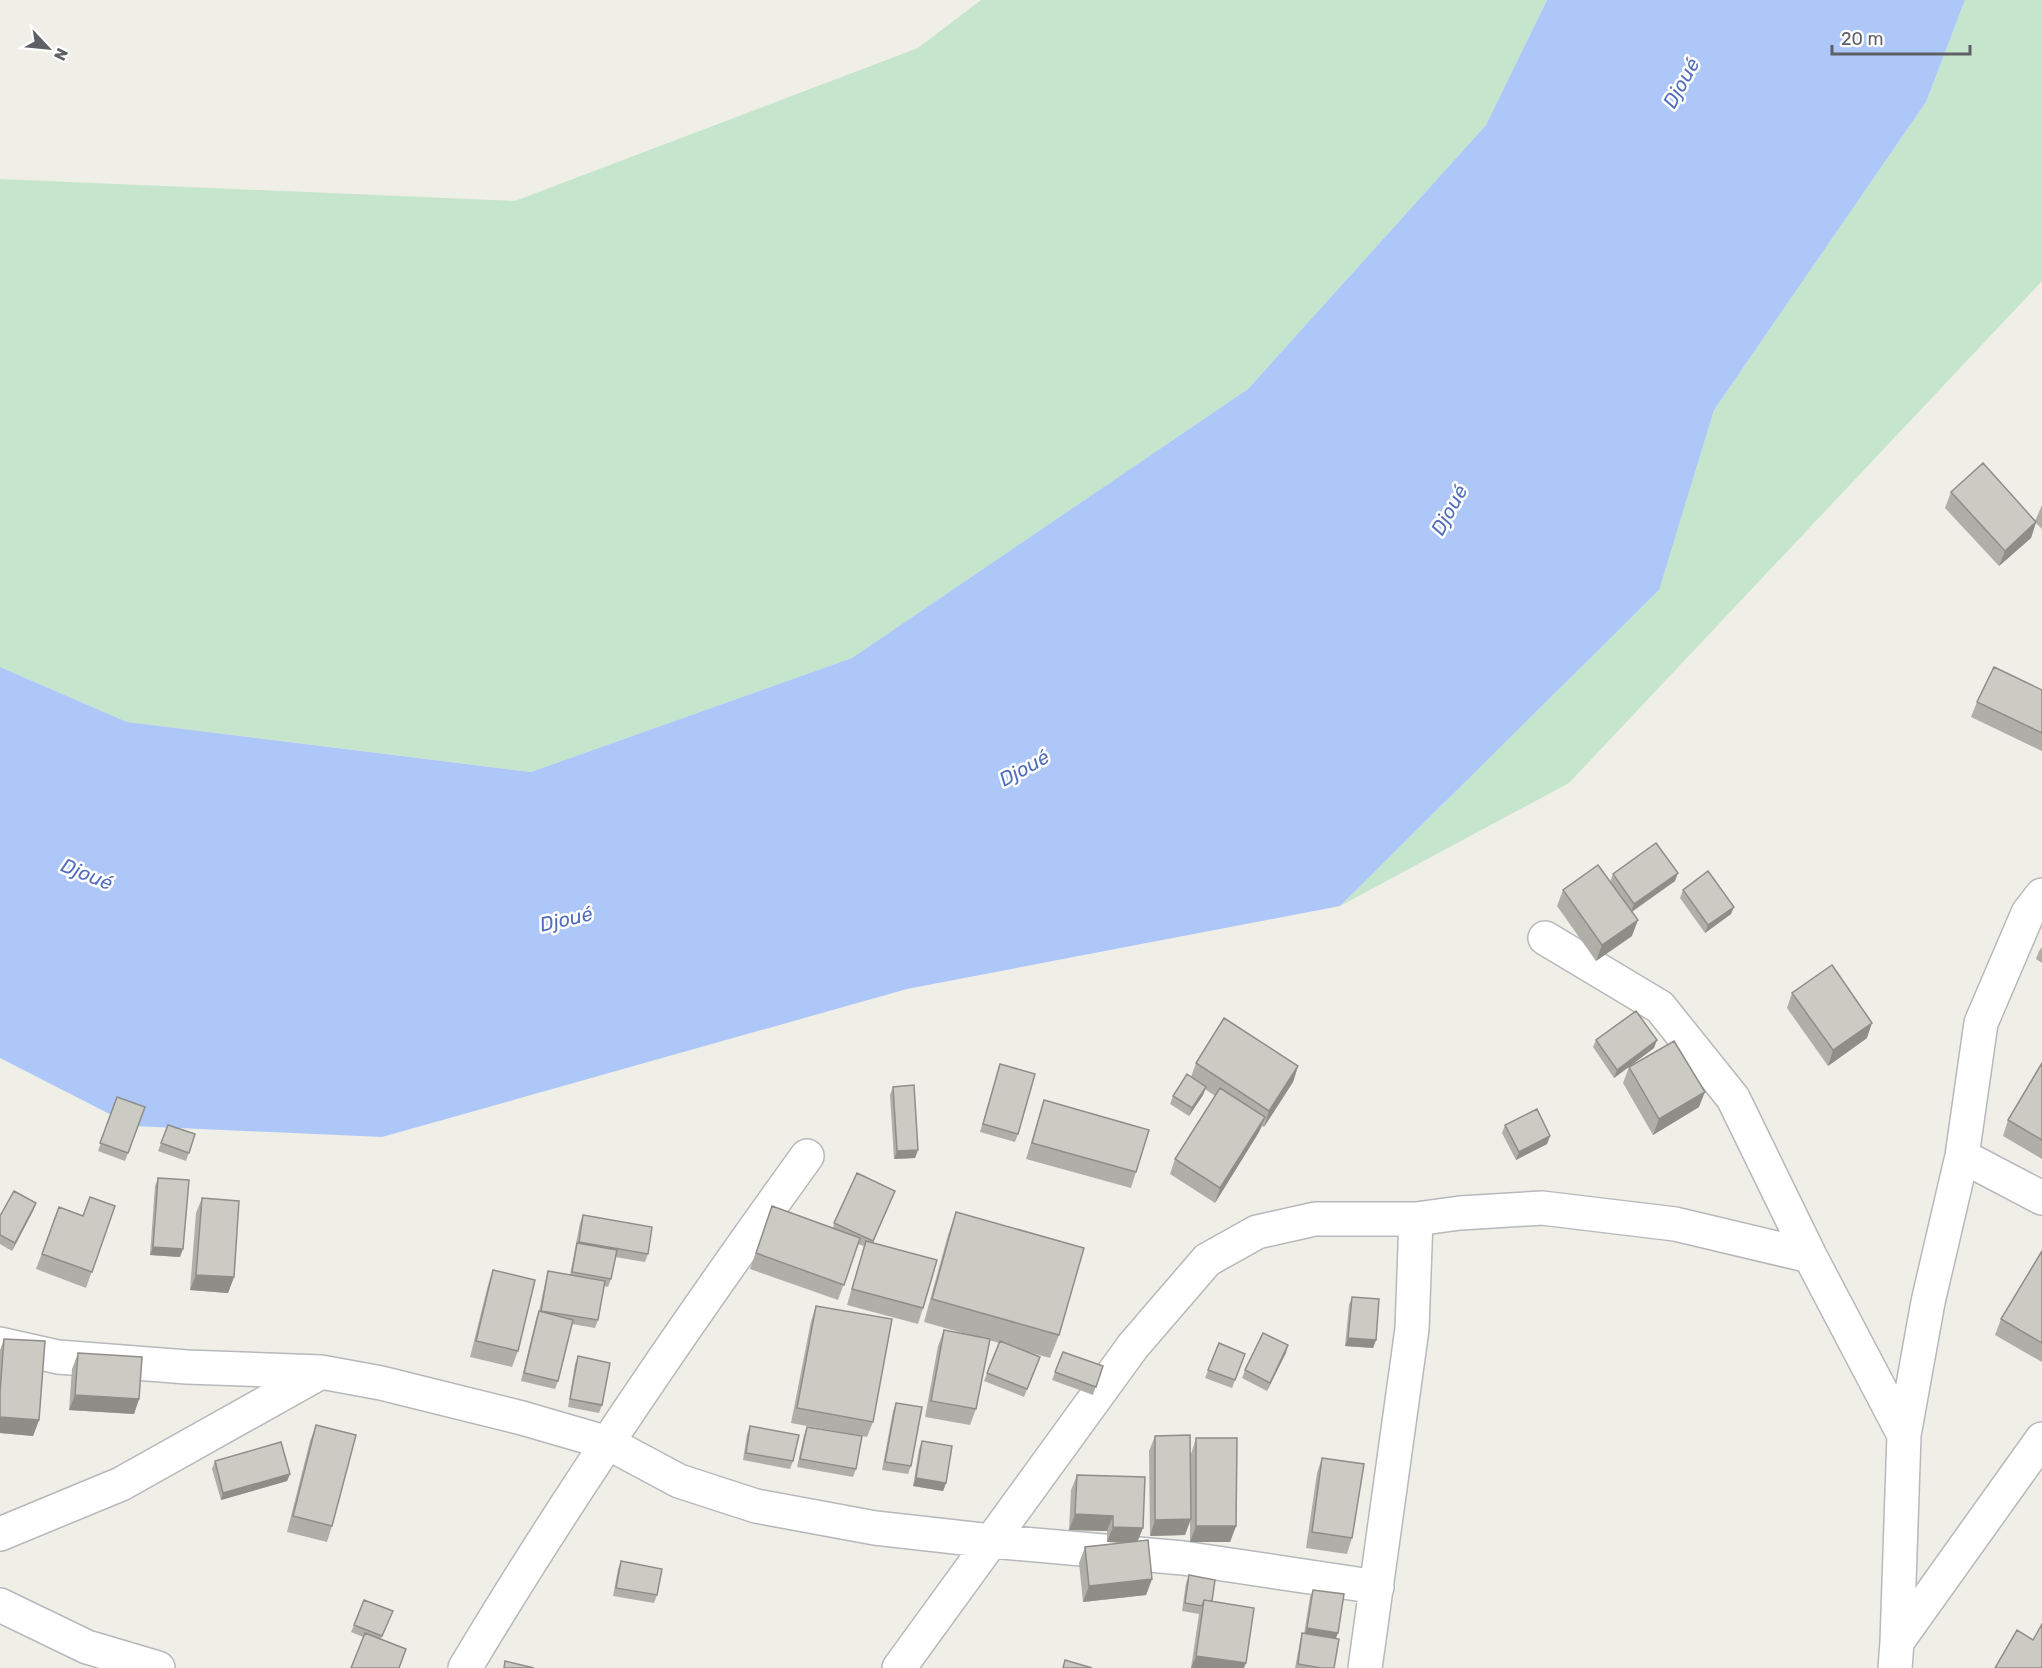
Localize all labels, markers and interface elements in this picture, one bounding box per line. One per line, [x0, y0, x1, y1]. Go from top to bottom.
north arrow [18, 18, 78, 78]
scale bar [1832, 18, 1970, 56]
text: 20 m [1841, 28, 1883, 50]
text: N [50, 45, 72, 64]
water label: Djoué [1658, 54, 1704, 112]
water label: Djoué [1426, 481, 1472, 539]
water label: Djoué [995, 745, 1053, 791]
water label: Djoué [58, 853, 116, 895]
water label: Djoué [537, 901, 595, 937]

